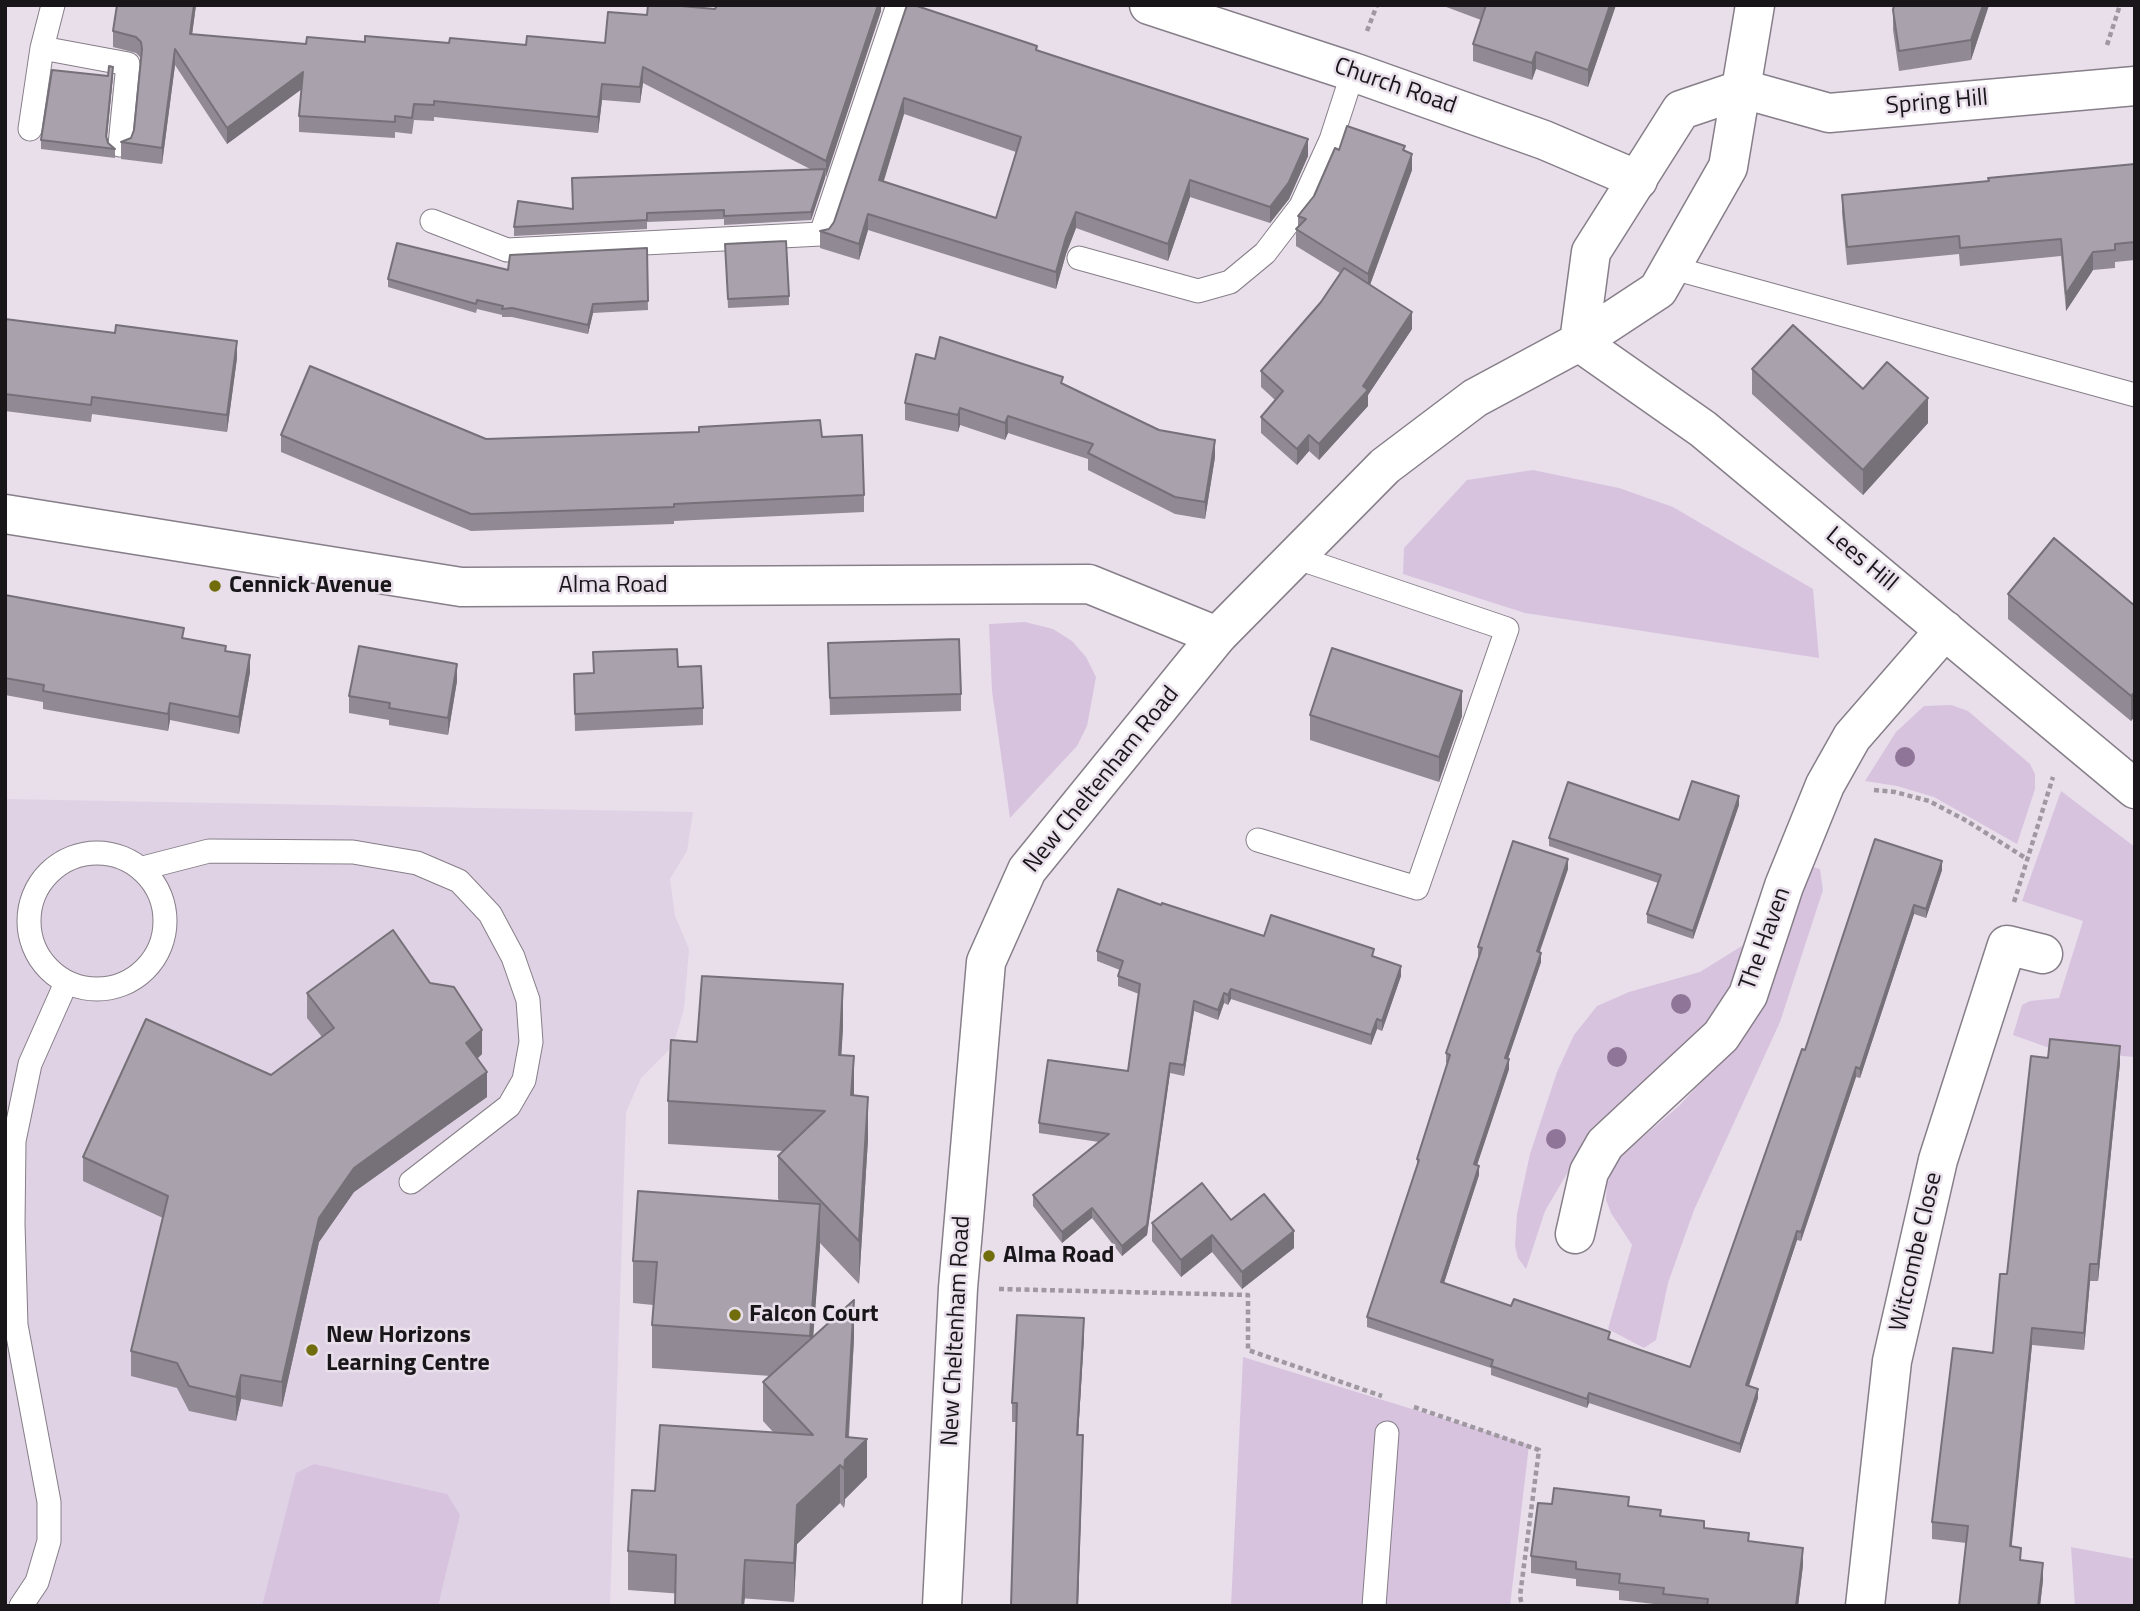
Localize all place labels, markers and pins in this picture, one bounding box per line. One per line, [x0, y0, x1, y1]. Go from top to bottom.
place label: Cennick Avenue [229, 572, 392, 600]
marker: Cennick Avenue [207, 578, 223, 594]
place label: Alma Road [1003, 1242, 1115, 1270]
marker: Alma Road [981, 1248, 997, 1264]
place label: Falcon Court [749, 1301, 879, 1329]
marker: Falcon Court [727, 1307, 743, 1323]
place label: New Horizons Learning Centre [326, 1322, 490, 1378]
marker: New Horizons Learning Centre [304, 1342, 320, 1358]

